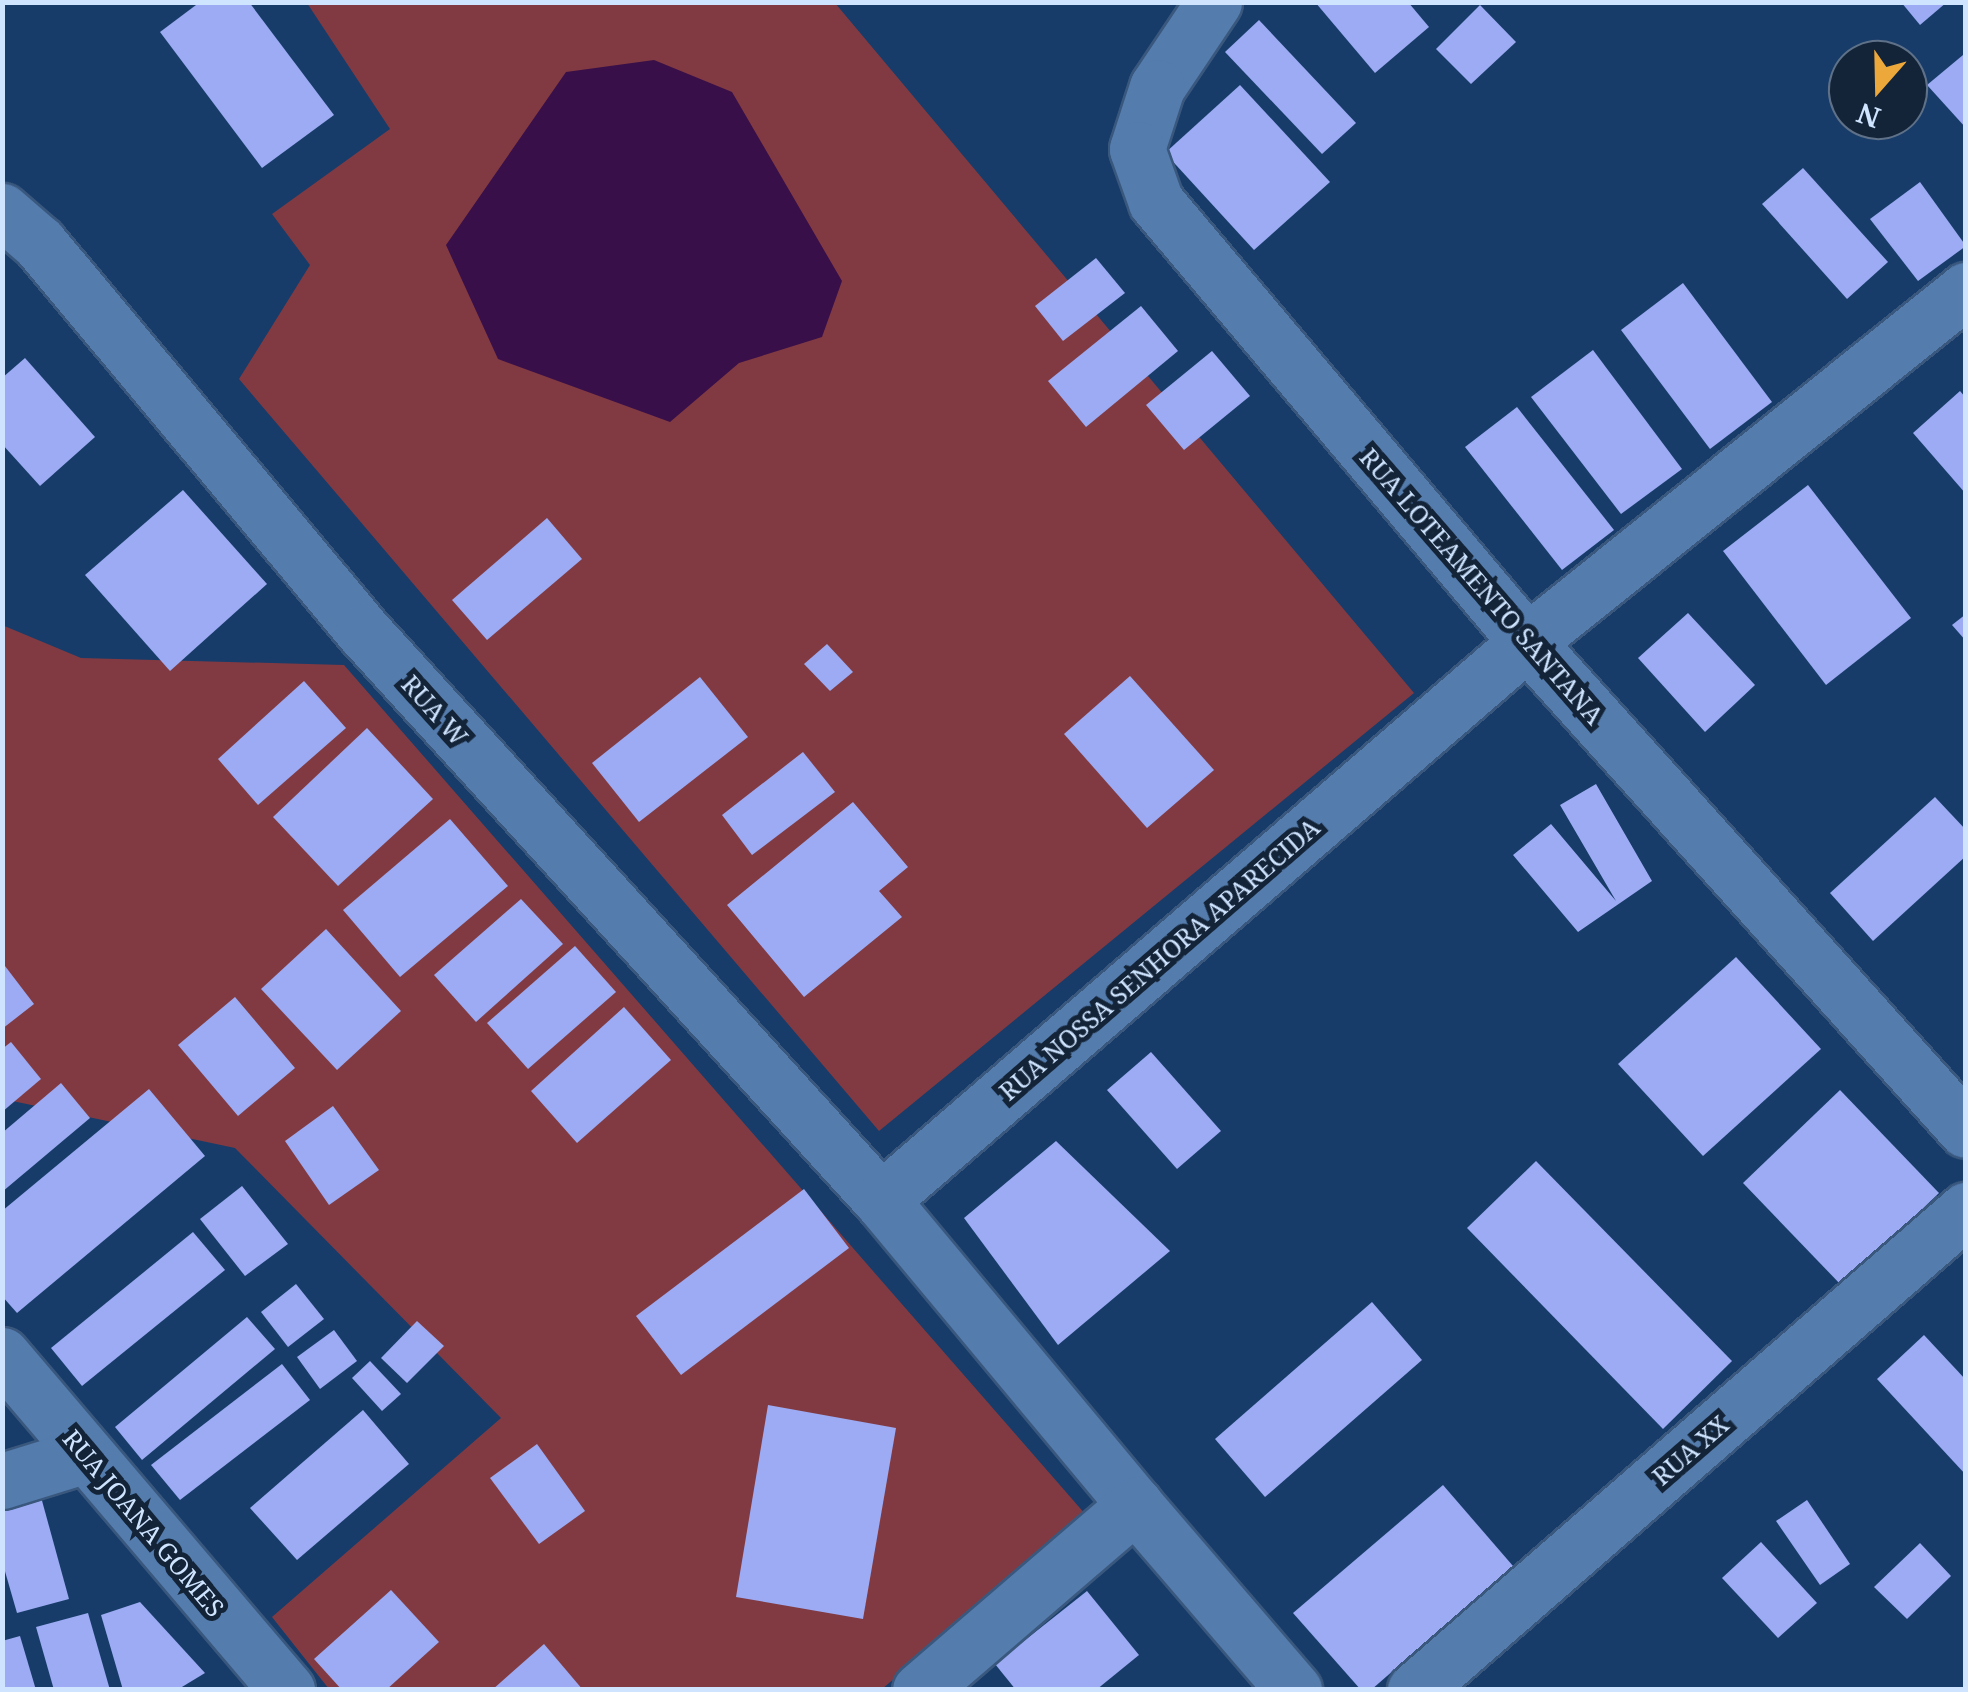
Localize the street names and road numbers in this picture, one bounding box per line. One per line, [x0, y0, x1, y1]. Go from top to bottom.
street label: RUA LOTEAMENTO SANTANA [1354, 442, 1610, 730]
street label: RUA W [396, 669, 474, 751]
street label: RUA NOSSA SENHORA APARECIDA [993, 812, 1325, 1106]
street label: RUA XX [1646, 1409, 1734, 1491]
street label: RUA JOANA GOMES [57, 1424, 231, 1622]

